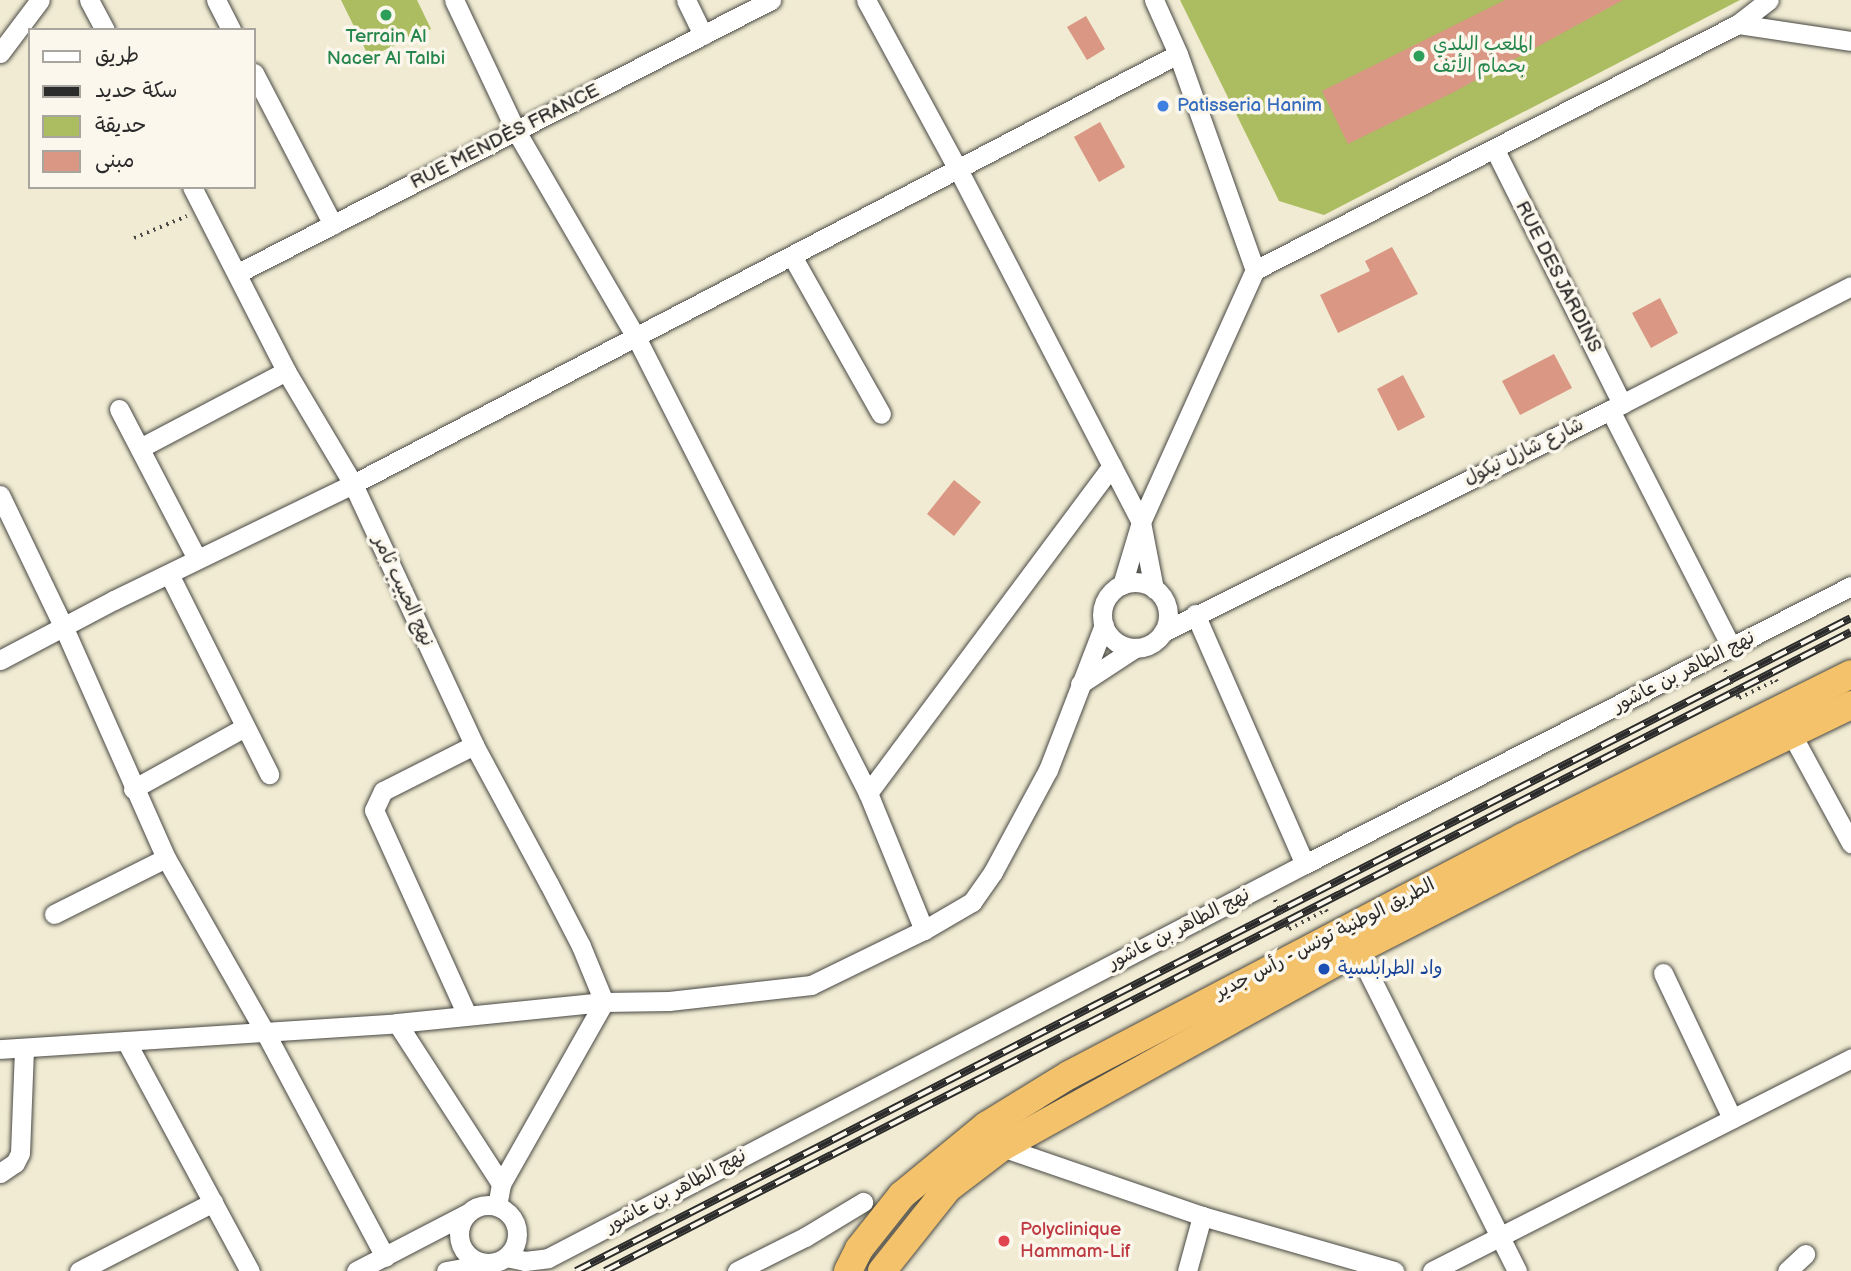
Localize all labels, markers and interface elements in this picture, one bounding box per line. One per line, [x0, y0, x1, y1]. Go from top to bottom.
marker: Terrain Al Nacer Al Talbi [378, 7, 394, 23]
place label: Terrain Al Nacer Al Talbi [327, 26, 445, 70]
legend [28, 28, 256, 189]
place label: الملعب البلدي بحمام الأتف [1433, 34, 1533, 78]
text: طريق [95, 43, 139, 68]
marker: الملعب البلدي بحمام الأتف [1411, 48, 1427, 64]
text: سكة حديد [95, 78, 178, 103]
street label: RUE MENDÈS FRANCE [407, 79, 603, 195]
place label: Patisseria Hanim [1177, 95, 1322, 117]
marker: Patisseria Hanim [1155, 98, 1171, 114]
text: حديقة [95, 113, 146, 138]
text: مبنى [95, 148, 134, 173]
street label: RUE DES JARDINS [1510, 197, 1606, 357]
street label: شارع شارل نيكول [1460, 413, 1588, 491]
street label: نهج الحبيب ثامر [367, 532, 439, 650]
street label: نهج الطاهر بن عاشور [1609, 626, 1759, 718]
street label: الطريق الوطنية تونس - رأس جدير [1210, 873, 1440, 1005]
street label: نهج الطاهر بن عاشور [1104, 883, 1254, 975]
place label: واد الطرابلسية [1338, 958, 1442, 980]
marker: واد الطرابلسية [1316, 961, 1332, 977]
street label: نهج الطاهر بن عاشور [602, 1144, 750, 1238]
place label: Polyclinique Hammam-Lif [1020, 1219, 1131, 1263]
marker: Polyclinique Hammam-Lif [994, 1231, 1014, 1251]

